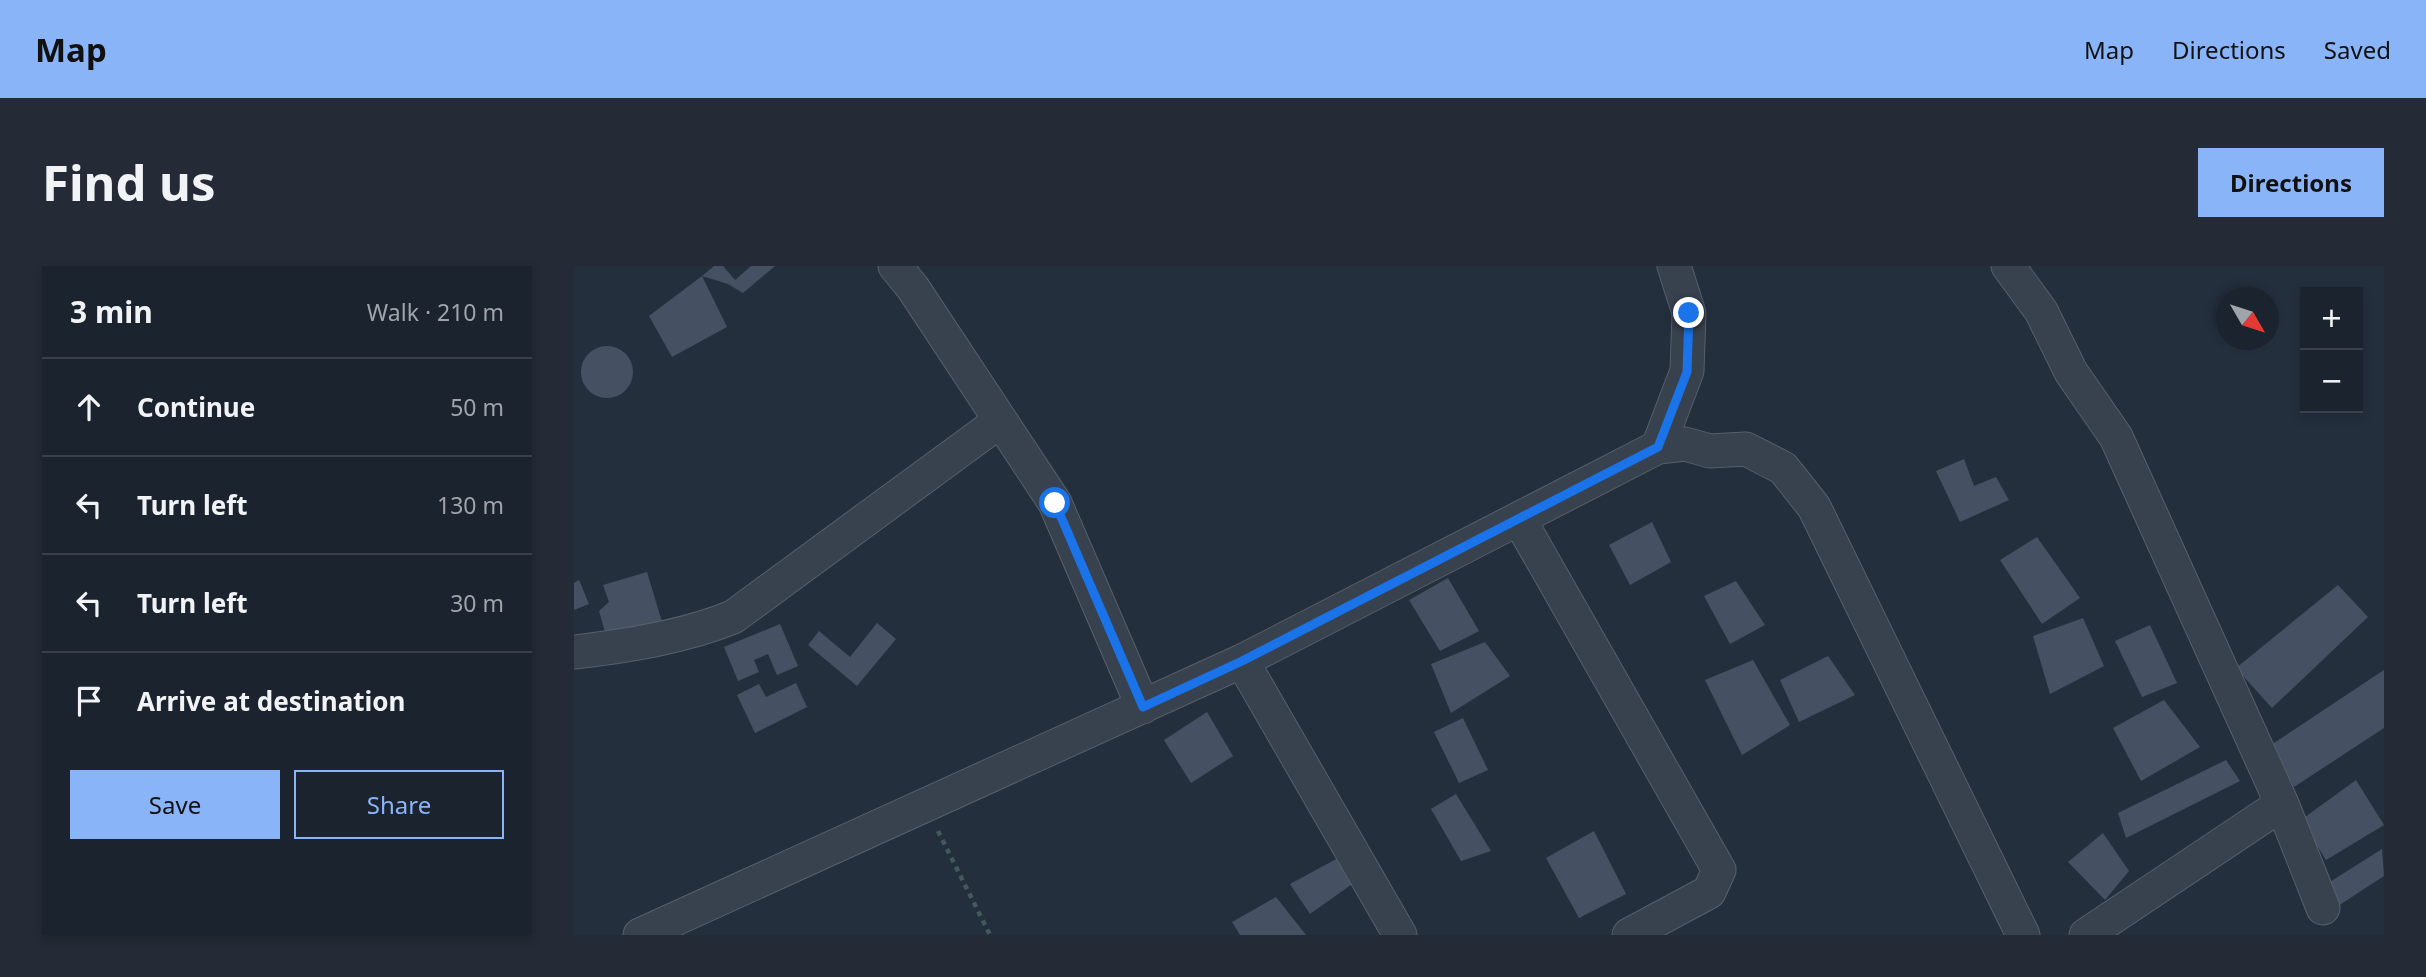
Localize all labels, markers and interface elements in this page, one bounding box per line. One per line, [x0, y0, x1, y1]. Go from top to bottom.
text: Map [35, 27, 107, 72]
text: Map [2084, 33, 2134, 66]
text: Directions [2172, 33, 2286, 66]
text: Saved [2324, 33, 2391, 66]
button: Directions [2198, 148, 2384, 217]
text: Find us [42, 149, 216, 215]
north arrow [2216, 287, 2279, 350]
map controls [2300, 287, 2363, 413]
button: + [2300, 287, 2363, 350]
text: 3 min [70, 291, 153, 332]
text: Walk · 210 m [367, 296, 504, 328]
route end [1673, 297, 1704, 328]
button: − [2300, 350, 2363, 413]
icon: ahead [70, 388, 108, 426]
text: Continue [137, 389, 255, 425]
text: 50 m [450, 391, 504, 423]
icon: left [70, 486, 108, 524]
text: Turn left [137, 487, 248, 523]
route start [1039, 487, 1070, 518]
text: 130 m [437, 489, 504, 521]
icon: left [70, 584, 108, 622]
text: Turn left [137, 585, 248, 621]
text: 30 m [450, 587, 504, 619]
icon: arrive [70, 682, 108, 720]
text: Arrive at destination [137, 683, 406, 719]
button: Save [70, 770, 280, 839]
button: Share [294, 770, 504, 839]

